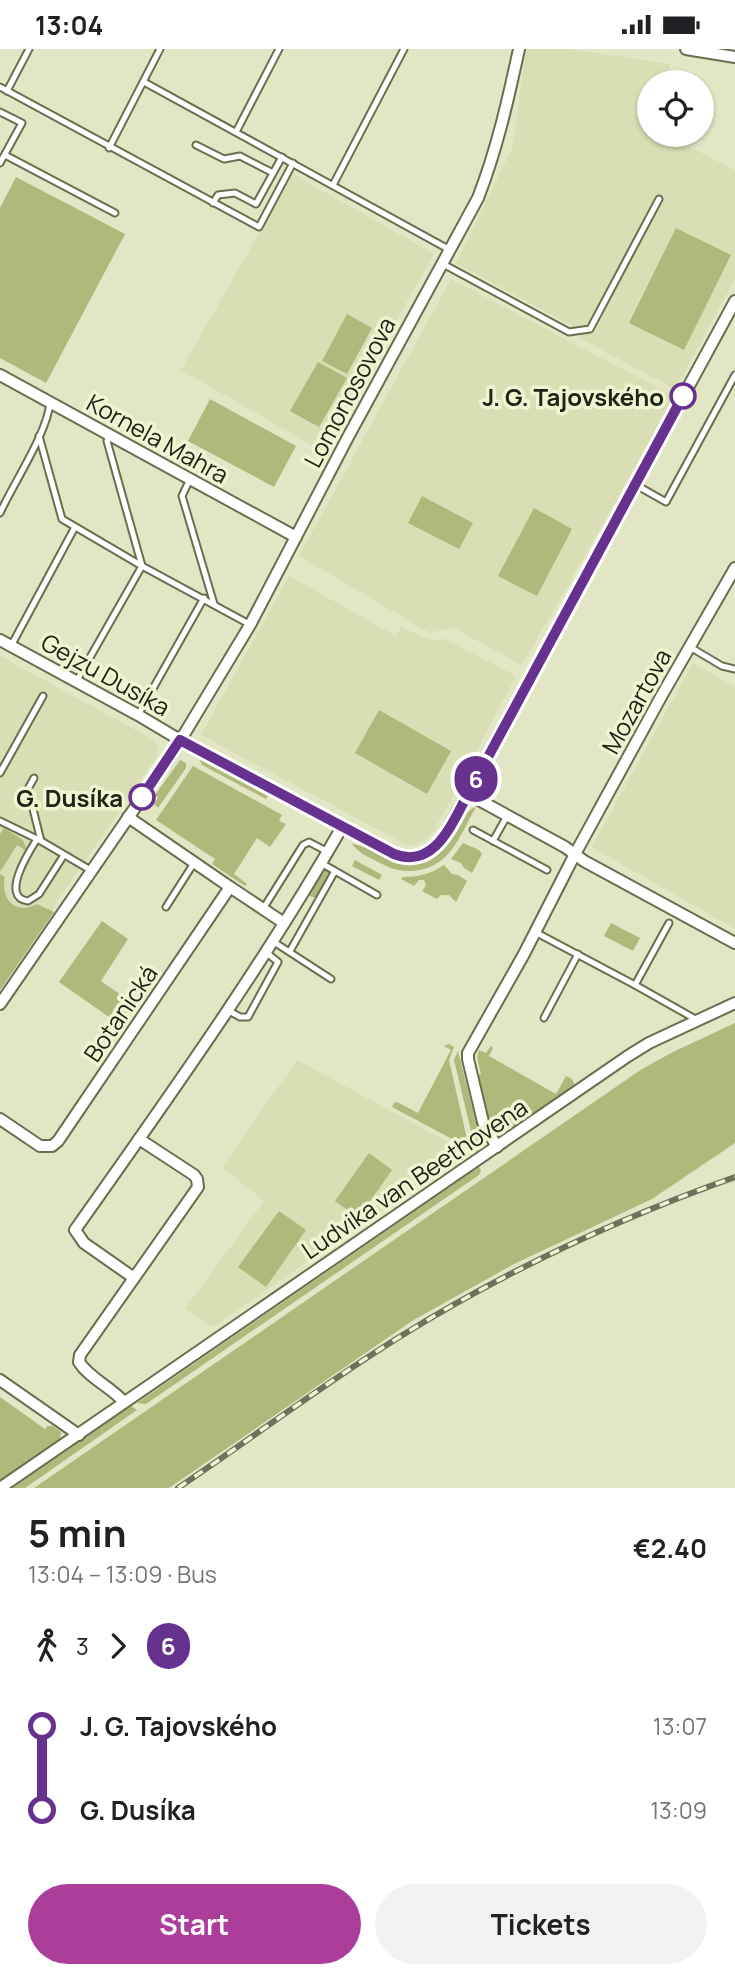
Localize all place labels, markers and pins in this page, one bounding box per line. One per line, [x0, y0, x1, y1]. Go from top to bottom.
place label: J. G. Tajovského [482, 380, 664, 413]
marker: J. G. Tajovského [670, 383, 696, 409]
place label: G. Dusíka [16, 781, 123, 814]
marker: G. Dusíka [129, 784, 155, 810]

